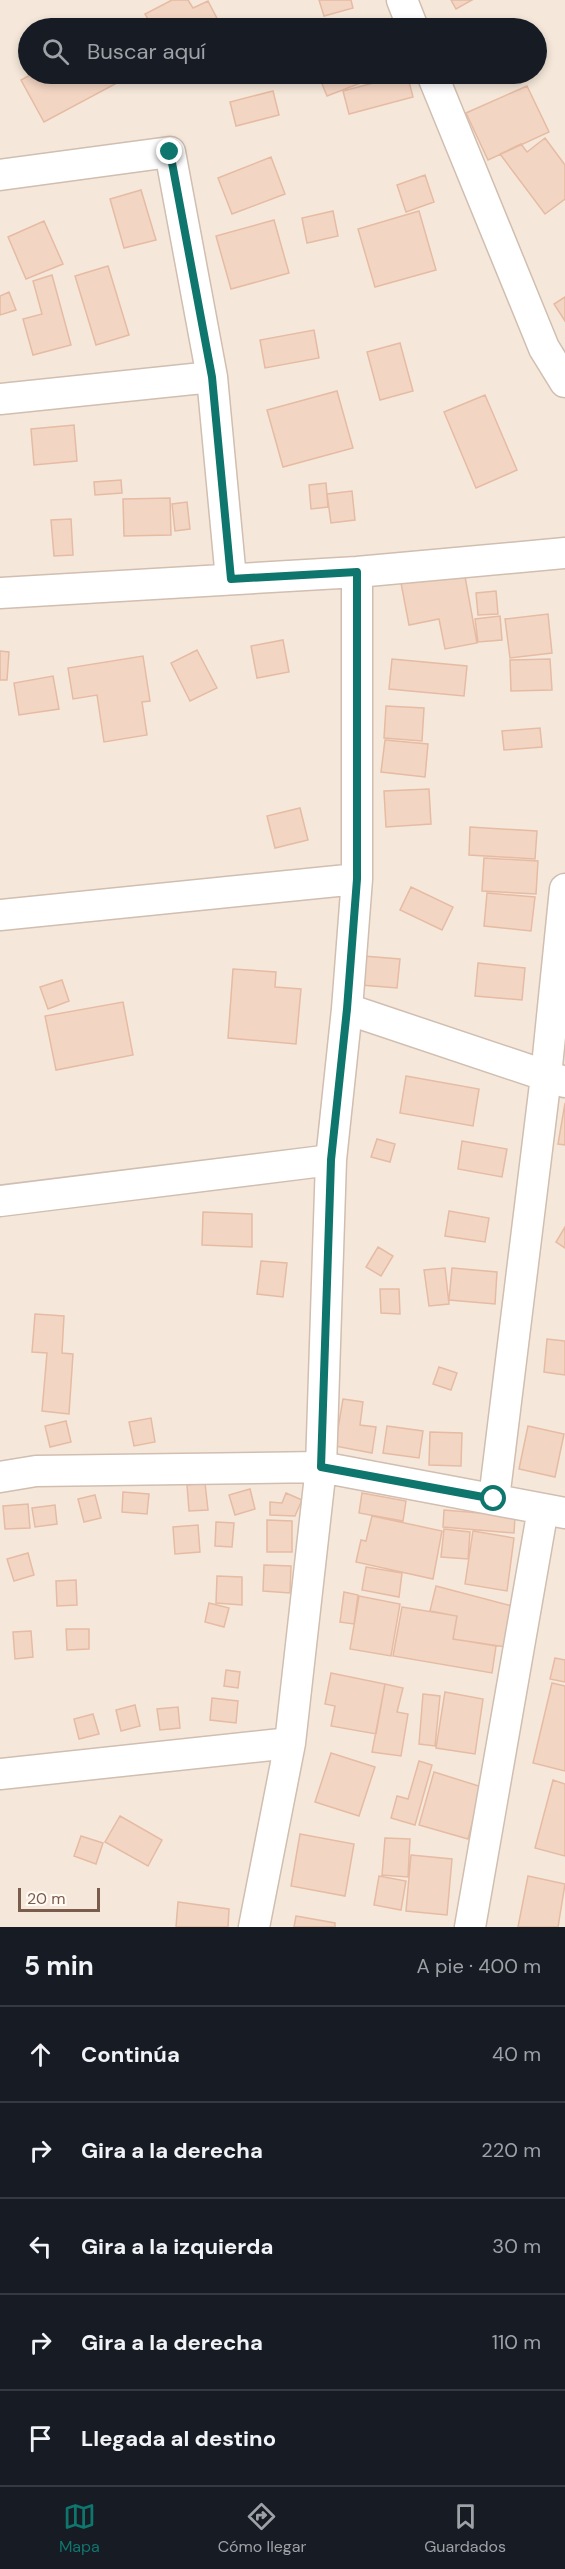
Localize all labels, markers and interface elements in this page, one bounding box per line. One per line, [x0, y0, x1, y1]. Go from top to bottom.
search box [18, 18, 547, 84]
icon: search [39, 35, 72, 68]
text: Buscar aquí [87, 37, 206, 66]
route end [156, 138, 182, 164]
route start [480, 1485, 506, 1511]
scale bar [18, 1885, 100, 1912]
text: 20 m [27, 1888, 66, 1909]
text: 5 min [24, 1949, 94, 1983]
text: A pie · 400 m [416, 1953, 541, 1979]
icon: ahead [24, 2038, 57, 2071]
text: Continúa [81, 2040, 180, 2069]
text: 40 m [492, 2041, 541, 2067]
icon: right [24, 2134, 57, 2167]
text: Gira a la derecha [81, 2136, 263, 2165]
text: 220 m [481, 2137, 541, 2163]
icon: left [24, 2230, 57, 2263]
text: Gira a la izquierda [81, 2232, 273, 2261]
text: 30 m [492, 2233, 541, 2259]
icon: right [24, 2326, 57, 2359]
text: Gira a la derecha [81, 2328, 263, 2357]
text: 110 m [492, 2329, 541, 2355]
icon: arrive [24, 2422, 57, 2455]
text: Llegada al destino [81, 2424, 276, 2453]
tab: Mapa [59, 2500, 100, 2557]
tab: Cómo llegar [218, 2500, 306, 2557]
tab: Guardados [424, 2500, 506, 2557]

